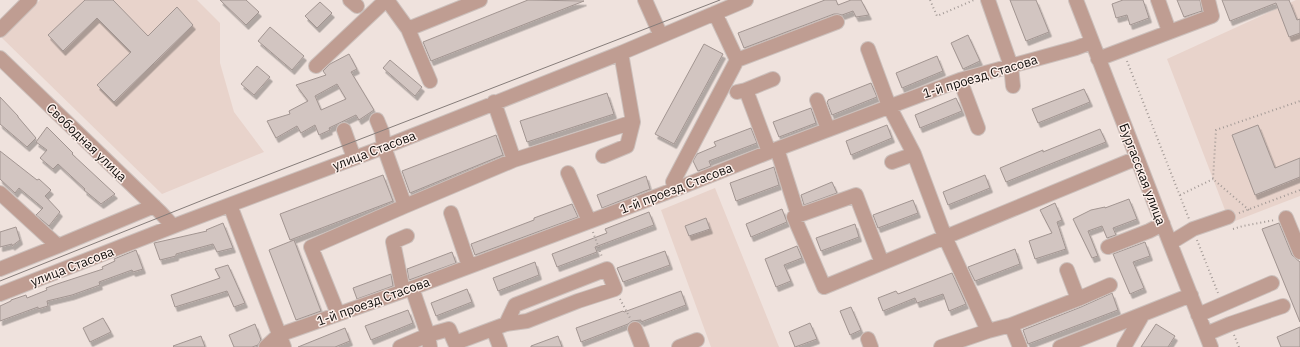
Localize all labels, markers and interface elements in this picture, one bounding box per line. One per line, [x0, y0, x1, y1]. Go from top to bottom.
street label: 1-й проезд Стасова [921, 51, 1040, 102]
street label: Свободная улица [43, 100, 131, 185]
street label: Бургасская улица [1115, 121, 1170, 227]
street label: улица Стасова [330, 127, 418, 174]
street label: 1-й проезд Стасова [617, 159, 735, 218]
street label: улица Стасова [28, 243, 116, 290]
street label: 1-й проезд Стасова [314, 273, 432, 330]

